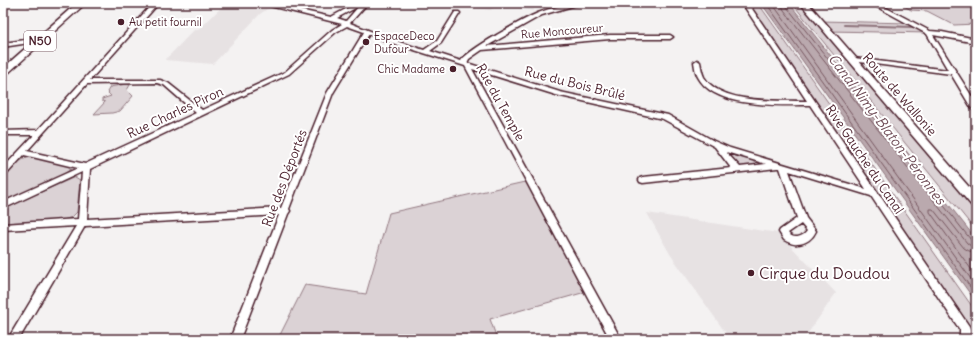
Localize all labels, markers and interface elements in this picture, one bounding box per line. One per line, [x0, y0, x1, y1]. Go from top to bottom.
place label: Au petit fournil [129, 15, 202, 29]
marker: Au petit fournil [116, 17, 126, 27]
street label: Rue Moncoureur [520, 20, 604, 42]
place label: EspaceDeco Dufour [374, 29, 435, 56]
road number: N50 [24, 31, 56, 51]
marker: EspaceDeco Dufour [361, 37, 371, 47]
street label: Route de Wallonie [859, 49, 940, 139]
water label: Canal Nimy-Blaton-Péronnes [824, 50, 951, 209]
street label: Rue du Temple [472, 61, 529, 144]
place label: Chic Madame [377, 62, 445, 76]
street label: Rue du Bois Brûlé [523, 63, 627, 104]
marker: Chic Madame [448, 64, 458, 74]
street label: Rue Charles Piron [124, 83, 226, 142]
street label: Rive Gauche du Canal [822, 101, 907, 217]
street label: Rue des Déportés [258, 127, 311, 229]
place label: Cirque du Doudou [759, 263, 890, 283]
marker: Cirque du Doudou [746, 268, 756, 278]

